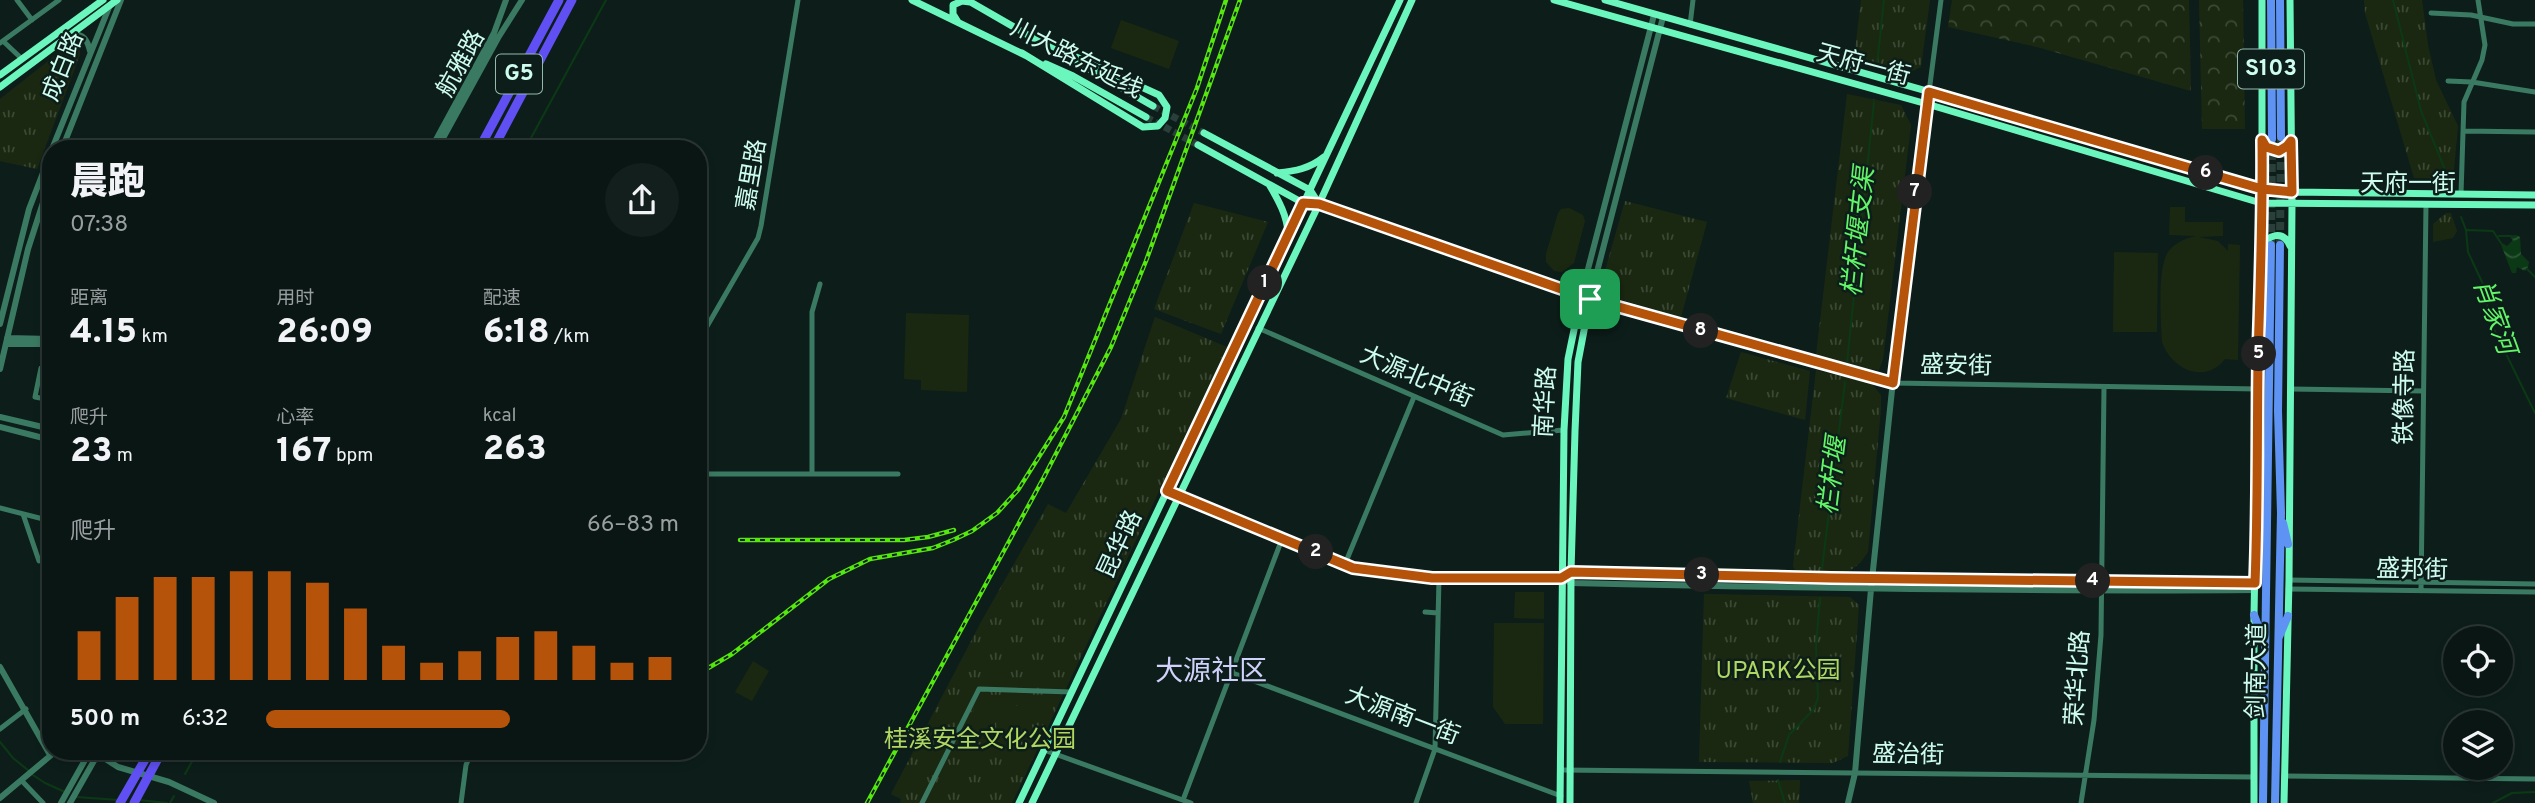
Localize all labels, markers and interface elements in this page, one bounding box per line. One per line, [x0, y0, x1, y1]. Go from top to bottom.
street label: 川大路东延线 [1005, 14, 1147, 106]
street label: 航雅路 [431, 25, 493, 103]
street label: 成白路 [37, 28, 91, 106]
street label: 天府一街 [1813, 39, 1913, 93]
road number: S103 [2238, 50, 2304, 88]
road number: G5 [496, 54, 542, 94]
street label: 嘉里路 [732, 137, 774, 213]
pin: 6 [2188, 156, 2224, 190]
text: 晨跑 [70, 160, 146, 209]
text: 6 [2200, 160, 2211, 184]
water label: 栏杆堰支渠 [1837, 162, 1884, 298]
button: share [605, 163, 679, 237]
street label: 天府一街 [2360, 170, 2456, 200]
pin: 7 [1898, 174, 1932, 210]
text: 7 [1909, 179, 1920, 203]
text: 07:38 [70, 211, 128, 240]
pin: 1 [1248, 266, 1282, 300]
pin [1560, 269, 1620, 329]
text: 1 [1261, 270, 1268, 294]
water label: 肖家河 [2464, 275, 2524, 364]
icon: arrive [1571, 280, 1609, 318]
text: 距离 [70, 287, 108, 311]
text: 用时 [276, 287, 314, 311]
text: 配速 [483, 287, 521, 311]
text: 4.15 [70, 311, 137, 355]
text: 26:09 [276, 311, 373, 355]
text: 6:18 [483, 311, 550, 355]
pin: 8 [1684, 314, 1718, 348]
text: 8 [1695, 318, 1706, 342]
text: km [137, 325, 168, 349]
text: /km [550, 325, 590, 349]
pin: 5 [2242, 336, 2276, 372]
street label: 大源北中街 [1355, 341, 1477, 415]
text: 5 [2253, 341, 2264, 365]
street label: 铁像寺路 [2390, 349, 2422, 445]
street label: 盛安街 [1920, 351, 1992, 383]
street label: 南华路 [1530, 365, 1564, 439]
text: kcal [483, 404, 516, 428]
text: 爬升 [70, 406, 108, 430]
text: 心率 [276, 406, 314, 430]
text: 263 [483, 428, 547, 472]
text: 23 [70, 430, 112, 474]
text: 167 [276, 430, 332, 474]
water label: 栏杆堰 [1813, 431, 1856, 517]
text: m [112, 444, 133, 468]
text: bpm [332, 444, 373, 468]
street label: 昆华路 [1092, 506, 1150, 584]
text: 66–83 m [587, 511, 679, 540]
text: 爬升 [70, 518, 116, 547]
pin: 2 [1298, 534, 1334, 570]
text: 2 [1310, 539, 1321, 563]
street label: 盛邦街 [2376, 555, 2448, 587]
pin: 3 [1684, 558, 1720, 592]
text: 3 [1696, 562, 1707, 586]
pin: 4 [2076, 564, 2110, 598]
text: 4 [2086, 568, 2099, 592]
street label: 剑南大道 [2242, 623, 2274, 719]
map controls [2443, 626, 2513, 780]
button: locate [2443, 626, 2513, 696]
street label: 荣华北路 [2061, 629, 2097, 727]
district label: 大源社区 [1155, 655, 1267, 691]
park label: UPARK公园 [1716, 657, 1840, 687]
street label: 大源南一街 [1341, 681, 1463, 753]
text: 500 m [70, 705, 140, 734]
text: 6:32 [182, 705, 228, 734]
button: layers [2443, 710, 2513, 780]
park label: 桂溪安全文化公园 [884, 726, 1076, 756]
street label: 盛治街 [1872, 740, 1944, 772]

